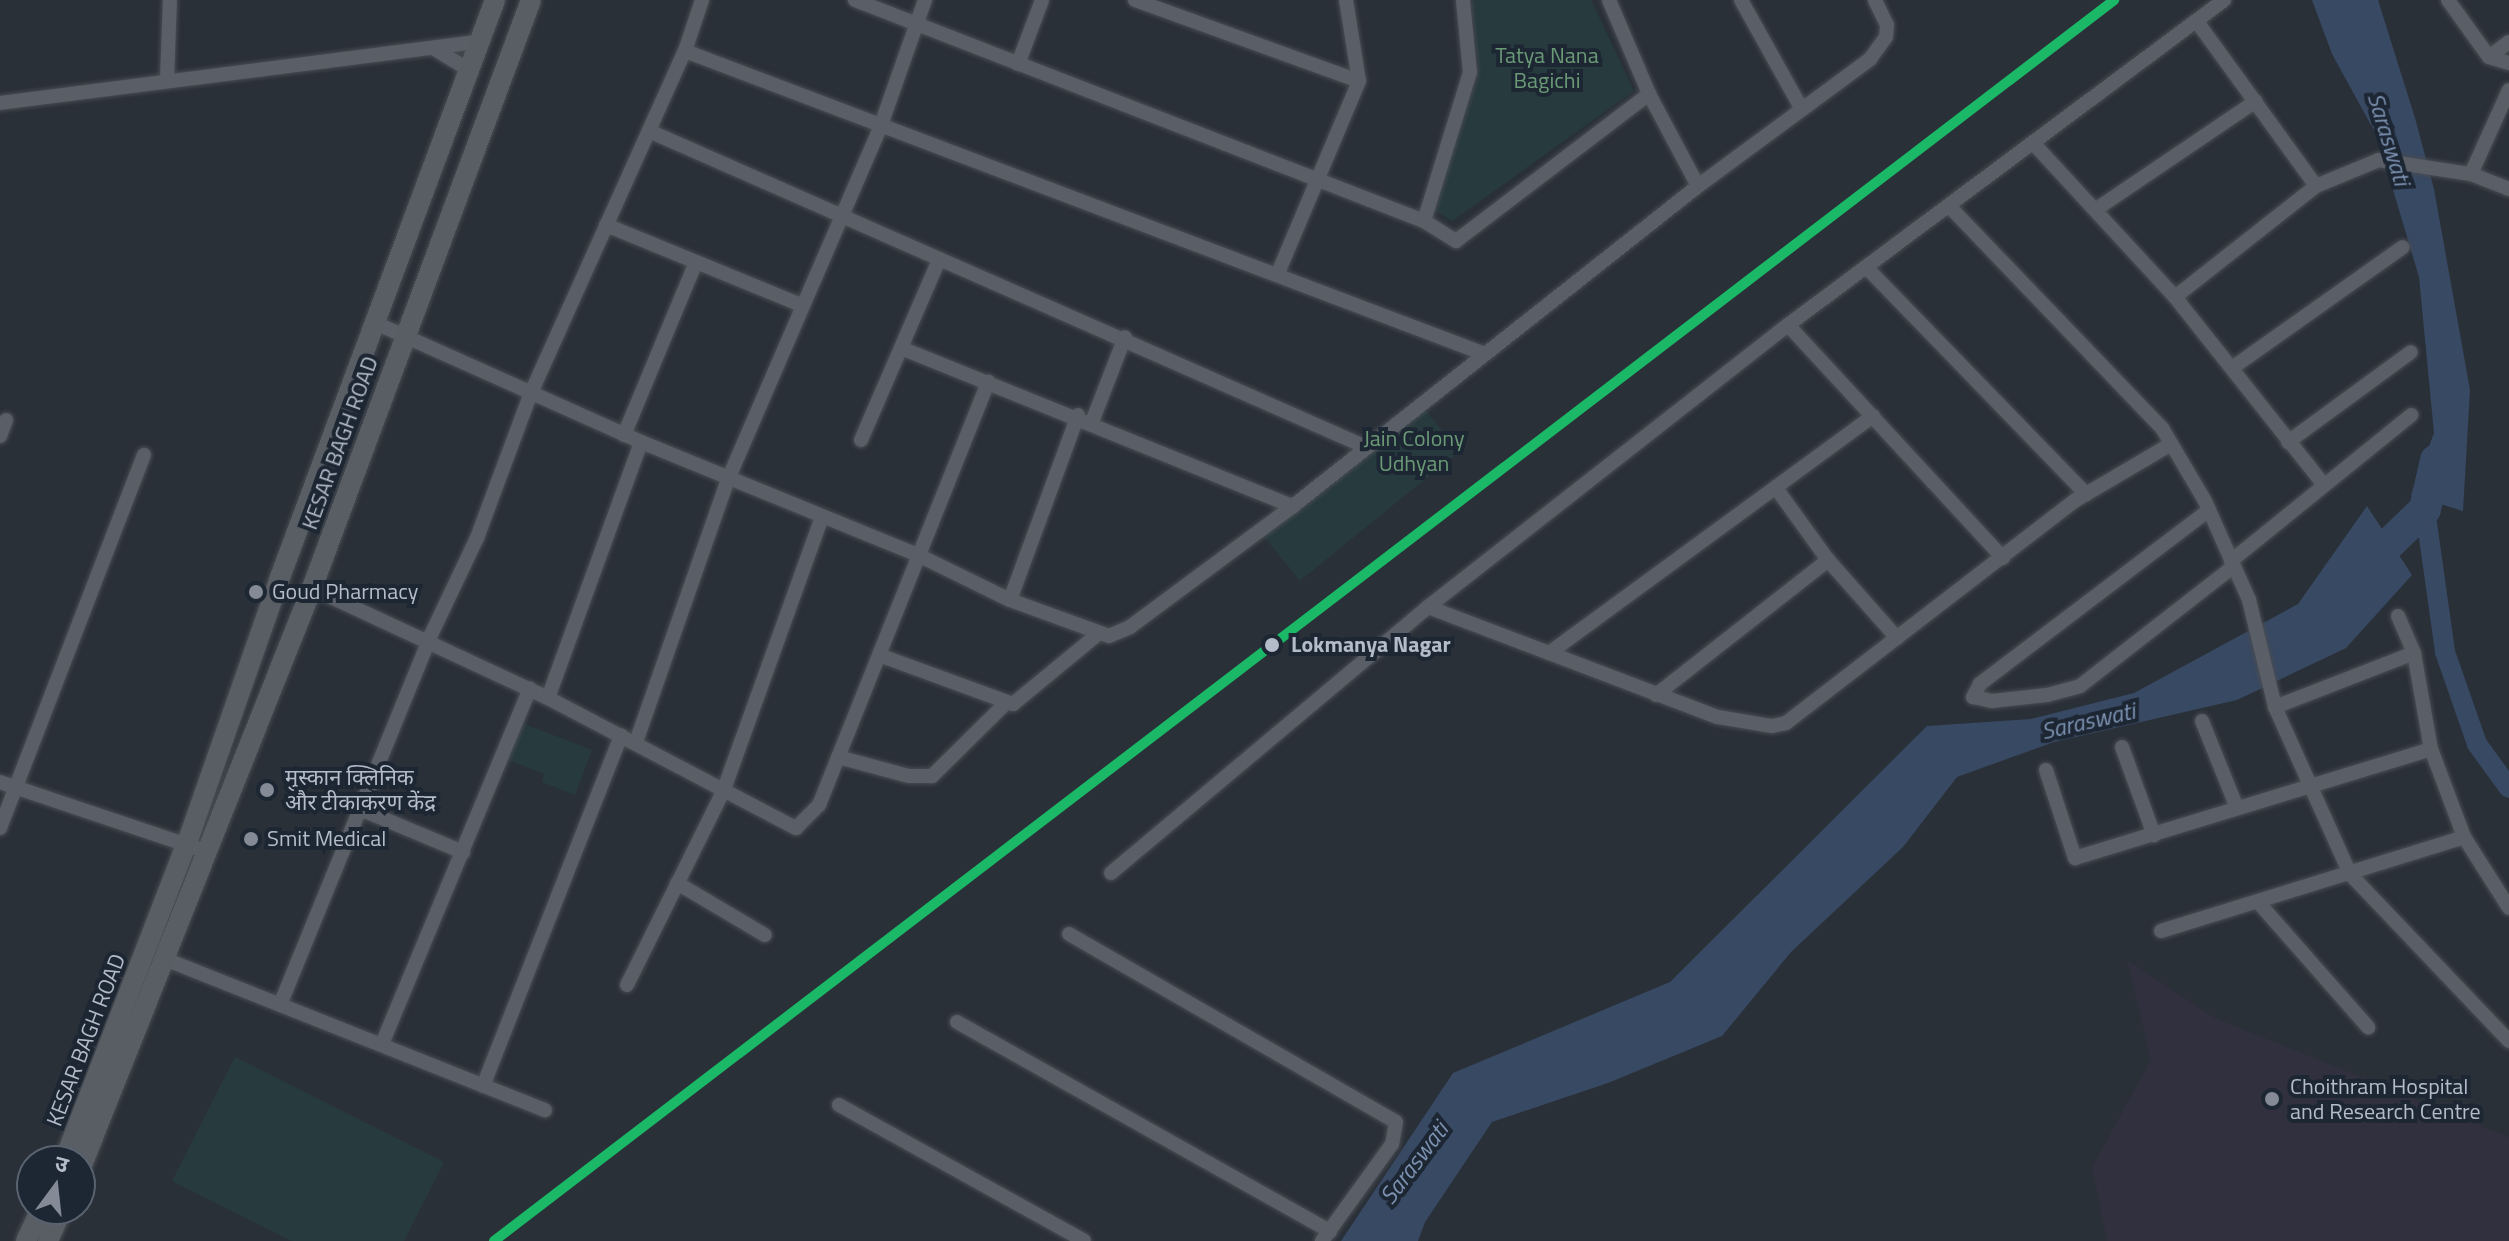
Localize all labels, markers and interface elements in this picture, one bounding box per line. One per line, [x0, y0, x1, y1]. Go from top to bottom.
park label: Tatya Nana Bagichi [1495, 42, 1599, 94]
water label: Saraswati [2361, 89, 2417, 189]
street label: KESAR BAGH ROAD [296, 353, 384, 533]
park label: Jain Colony Udhyan [1363, 425, 1465, 476]
place label: Goud Pharmacy [272, 579, 418, 605]
marker: Goud Pharmacy [247, 583, 265, 601]
place label: Lokmanya Nagar [1291, 632, 1451, 658]
marker: Lokmanya Nagar [1260, 633, 1284, 657]
water label: Saraswati [2038, 696, 2138, 746]
place label: मुस्कान क्लिनिक और टीकाकरण केंद्र [285, 764, 436, 816]
marker: मुस्कान क्लिनिक और टीकाकरण केंद्र [256, 779, 278, 801]
place label: Smit Medical [267, 826, 386, 852]
marker: Smit Medical [242, 830, 260, 848]
street label: KESAR BAGH ROAD [41, 950, 131, 1130]
place label: Choithram Hospital and Research Centre [2290, 1073, 2481, 1124]
marker: Choithram Hospital and Research Centre [2261, 1088, 2283, 1110]
water label: Saraswati [1374, 1116, 1454, 1210]
north arrow [16, 1145, 96, 1225]
text: उ [51, 1146, 72, 1182]

